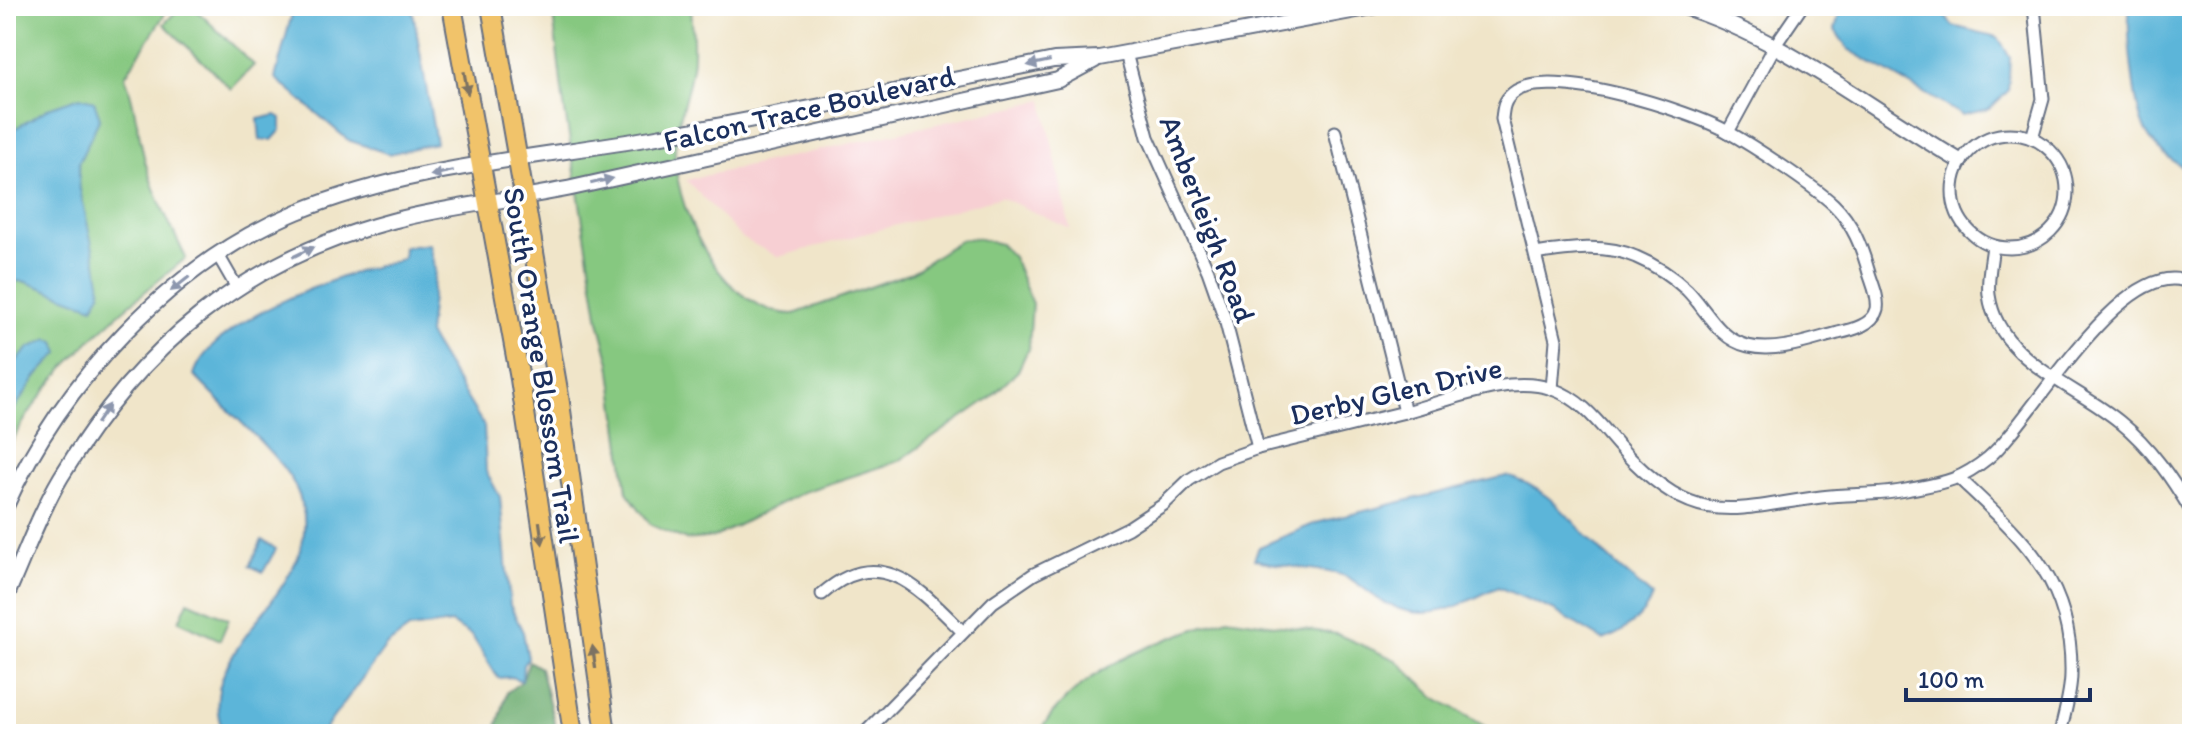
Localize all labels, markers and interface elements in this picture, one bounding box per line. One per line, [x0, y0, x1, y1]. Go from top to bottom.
street label: Falcon Trace Boulevard [660, 56, 958, 160]
one-way arrow [1026, 57, 1051, 70]
one-way arrow [461, 71, 473, 96]
street label: Amberleigh Road [1151, 110, 1265, 328]
one-way arrow [429, 167, 454, 180]
one-way arrow [589, 174, 614, 187]
street label: South Orange Blossom Trail [496, 184, 588, 546]
one-way arrow [291, 245, 314, 259]
one-way arrow [170, 276, 190, 292]
street label: Derby Glen Drive [1286, 349, 1506, 433]
one-way arrow [95, 403, 110, 425]
one-way arrow [535, 520, 548, 545]
one-way arrow [587, 644, 599, 669]
scale bar [1906, 652, 2090, 702]
text: 100 m [1918, 665, 1984, 694]

